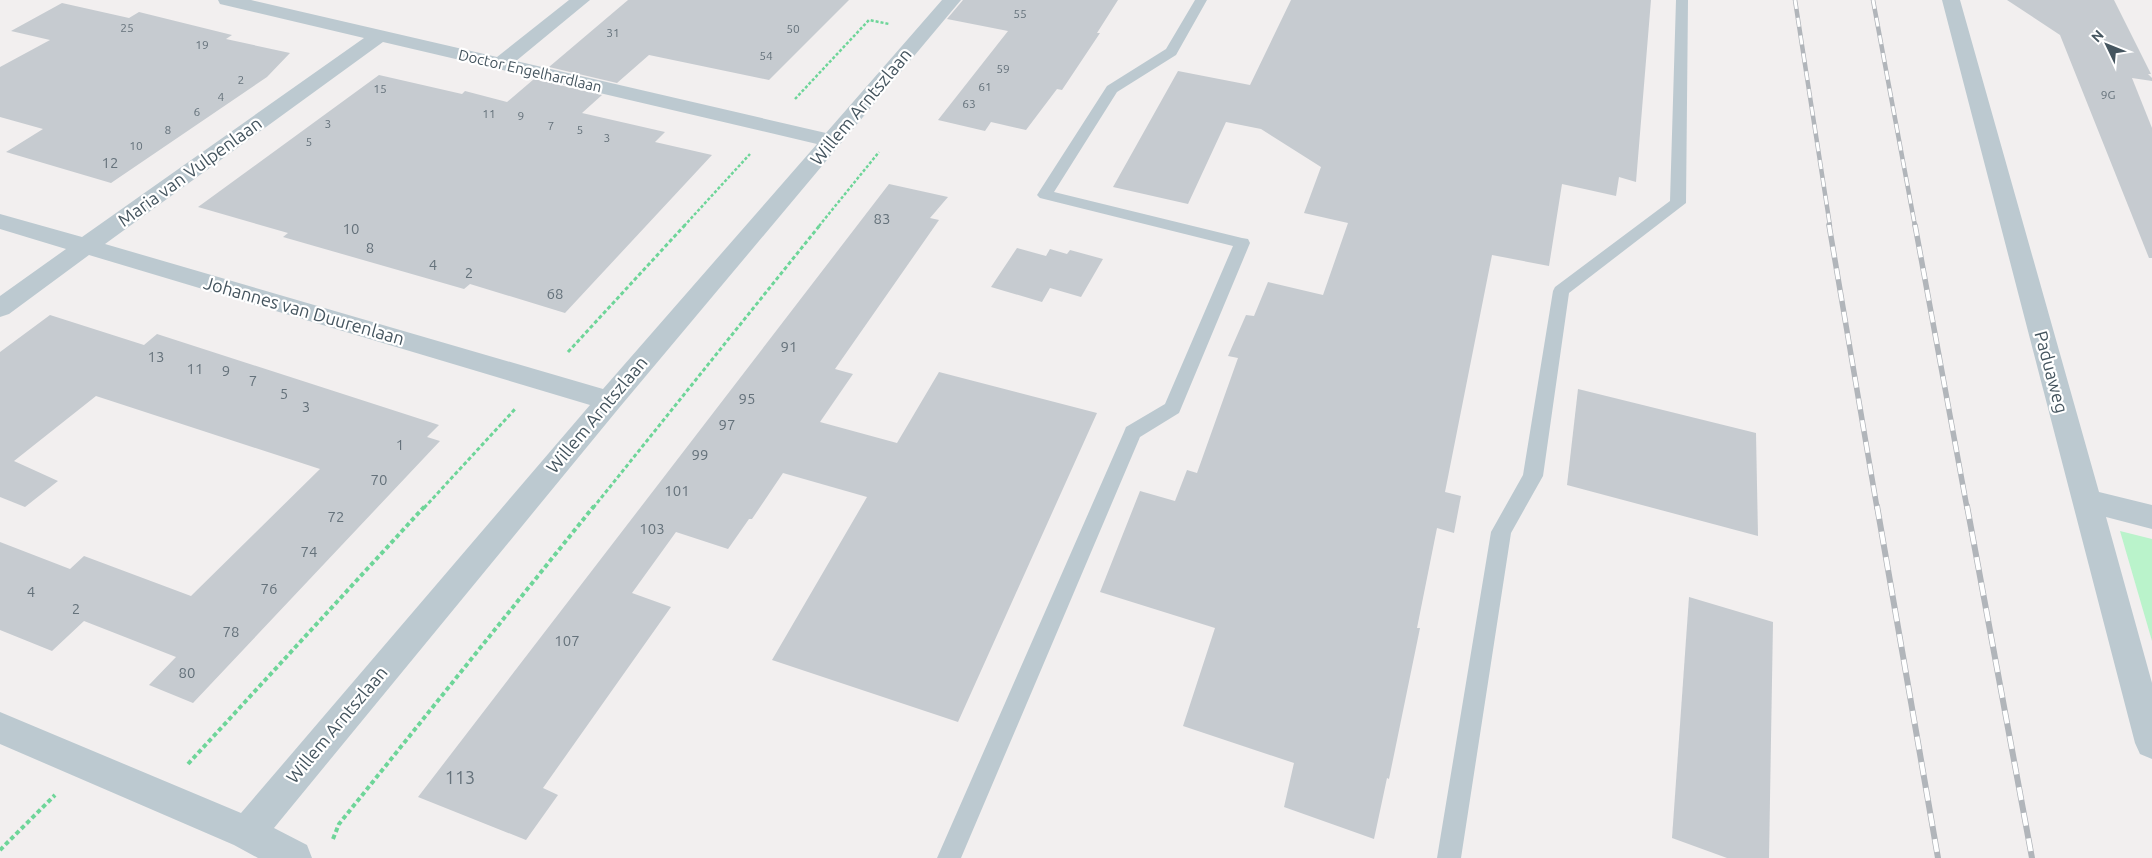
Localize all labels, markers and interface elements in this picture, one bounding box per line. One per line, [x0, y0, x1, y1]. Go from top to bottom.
house number: 55 [1013, 7, 1027, 20]
north arrow [2082, 20, 2132, 70]
house number: 25 [120, 21, 134, 34]
house number: 50 [786, 22, 800, 35]
house number: 31 [606, 26, 620, 39]
text: N [2088, 27, 2107, 45]
house number: 19 [195, 38, 209, 51]
street label: Willem Arntszlaan [806, 44, 915, 169]
street label: Doctor Engelhardlaan [457, 46, 603, 95]
house number: 54 [759, 49, 773, 62]
house number: 59 [996, 62, 1010, 75]
house number: 2 [238, 73, 244, 86]
house number: 61 [978, 80, 992, 93]
house number: 15 [373, 82, 387, 95]
house number: 9G [2101, 88, 2115, 101]
house number: 4 [218, 90, 225, 103]
house number: 63 [962, 97, 976, 110]
house number: 6 [194, 105, 201, 118]
house number: 11 [482, 107, 496, 120]
house number: 9 [518, 109, 524, 122]
street label: Maria van Vulpenlaan [114, 112, 265, 230]
house number: 3 [325, 117, 331, 130]
house number: 7 [548, 119, 554, 132]
house number: 8 [165, 123, 172, 136]
house number: 5 [577, 123, 583, 136]
house number: 3 [604, 131, 610, 144]
house number: 5 [306, 135, 312, 148]
house number: 10 [129, 139, 143, 152]
house number: 12 [102, 154, 118, 171]
house number: 83 [874, 210, 890, 227]
house number: 10 [343, 220, 359, 237]
house number: 8 [366, 239, 374, 256]
house number: 4 [429, 256, 437, 273]
house number: 2 [465, 264, 473, 281]
street label: Johannes van Duurenlaan [202, 272, 407, 348]
house number: 68 [547, 285, 563, 302]
street label: Paduaweg [2031, 329, 2073, 415]
house number: 91 [781, 338, 797, 355]
house number: 13 [148, 348, 164, 365]
street label: Willem Arntszlaan [542, 352, 651, 477]
house number: 11 [187, 360, 203, 377]
house number: 9 [222, 362, 230, 379]
house number: 7 [249, 372, 257, 389]
house number: 5 [280, 385, 288, 402]
house number: 95 [739, 390, 755, 407]
house number: 3 [302, 398, 310, 415]
house number: 97 [719, 416, 735, 433]
house number: 1 [396, 436, 404, 453]
house number: 99 [692, 446, 708, 463]
house number: 70 [371, 471, 387, 488]
house number: 101 [664, 482, 690, 499]
house number: 72 [328, 508, 344, 525]
house number: 103 [639, 520, 665, 537]
house number: 74 [301, 543, 317, 560]
house number: 76 [261, 580, 277, 597]
house number: 4 [27, 583, 35, 600]
house number: 2 [72, 600, 80, 617]
house number: 78 [223, 623, 239, 640]
house number: 107 [554, 632, 580, 649]
street label: Willem Arntszlaan [282, 662, 391, 787]
house number: 80 [179, 664, 195, 681]
house number: 113 [445, 767, 475, 787]

